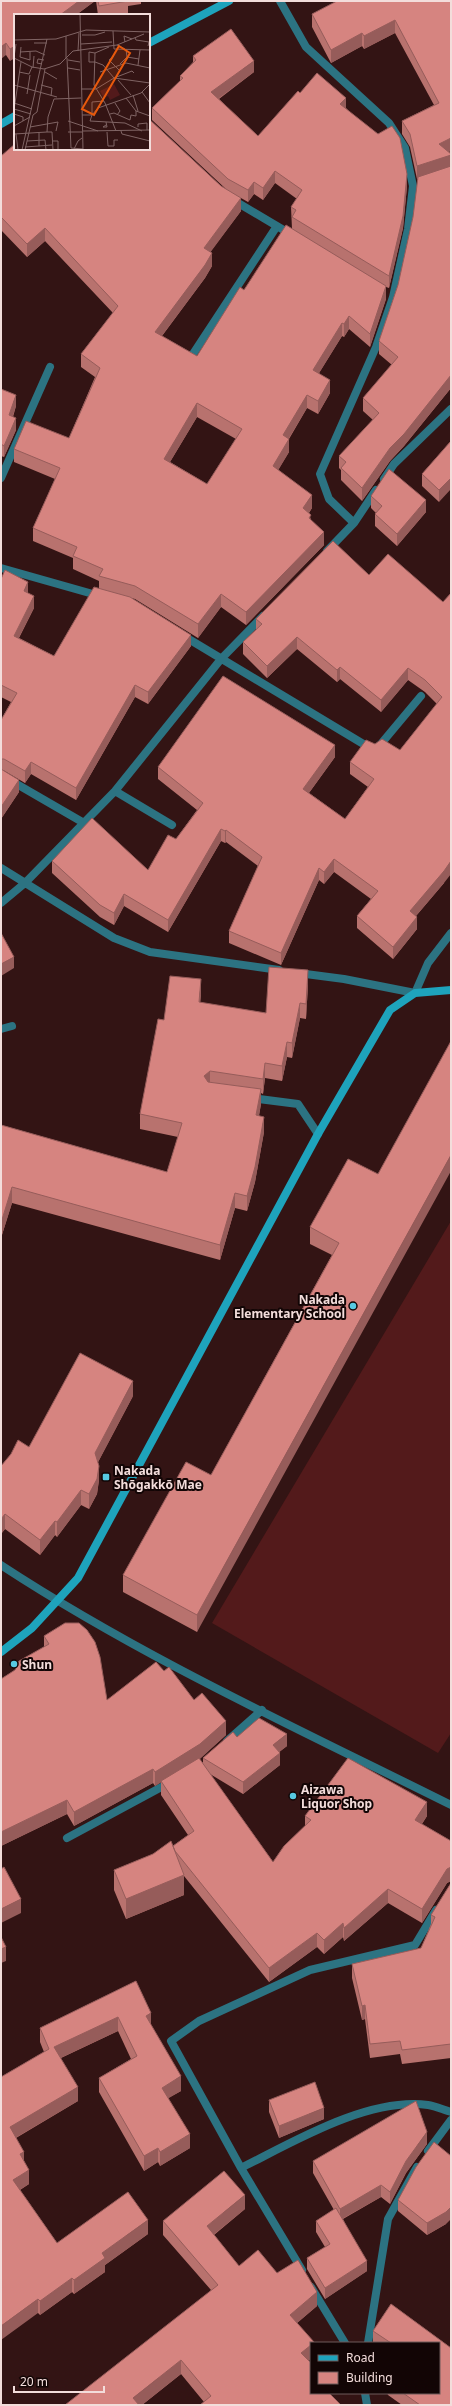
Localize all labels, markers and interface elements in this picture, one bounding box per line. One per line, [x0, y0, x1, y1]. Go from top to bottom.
inset map [14, 14, 150, 150]
place label: Nakada Elementary School [234, 1291, 345, 1322]
marker: Nakada Elementary School [348, 1301, 358, 1311]
place label: Nakada Shōgakkō Mae [114, 1462, 202, 1493]
marker: Nakada Shōgakkō Mae [101, 1472, 111, 1482]
place label: Shun [22, 1656, 52, 1673]
marker: Shun [9, 1659, 19, 1669]
place label: Aizawa Liquor Shop [301, 1781, 373, 1812]
marker: Aizawa Liquor Shop [288, 1791, 298, 1801]
legend [310, 2342, 440, 2394]
text: Road [346, 2349, 375, 2366]
scale bar [14, 2368, 104, 2394]
text: Building [346, 2369, 393, 2386]
text: 20 m [20, 2373, 48, 2390]

